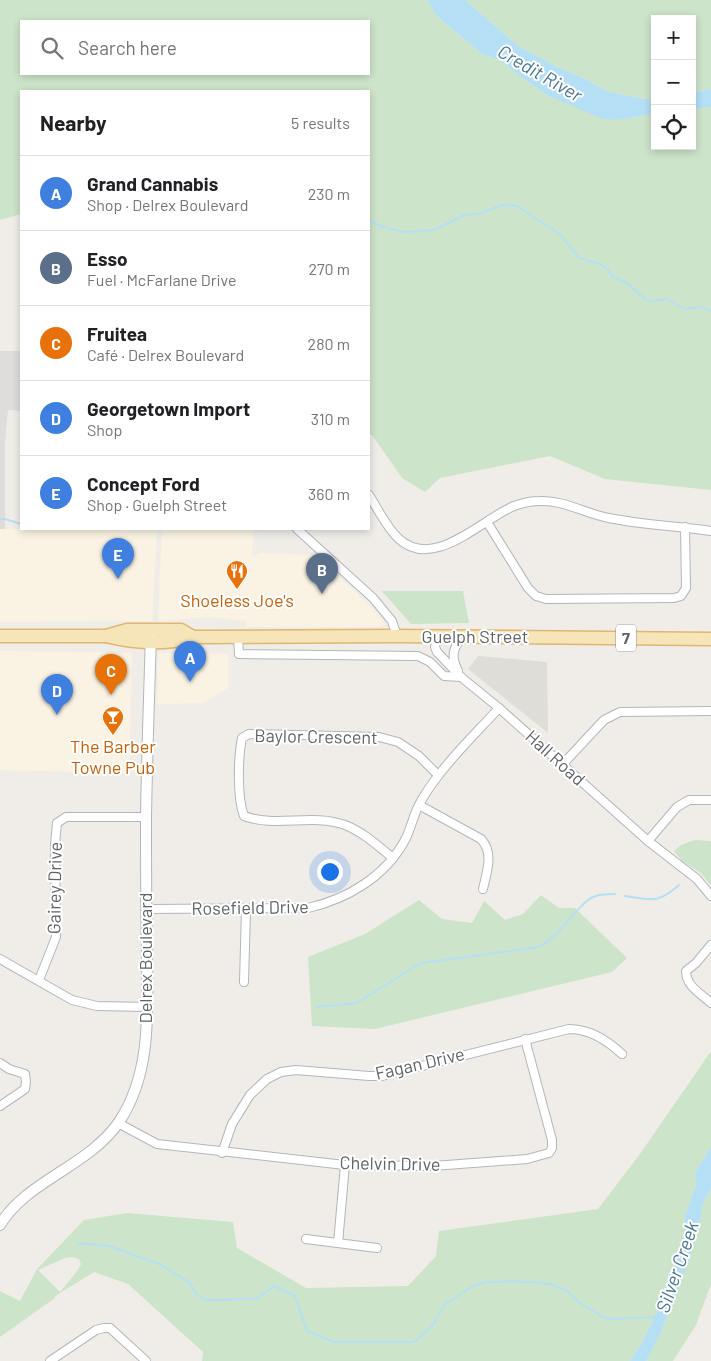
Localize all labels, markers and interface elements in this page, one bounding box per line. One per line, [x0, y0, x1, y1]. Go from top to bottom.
map controls [651, 15, 696, 150]
button: + [651, 15, 696, 60]
search box [20, 20, 370, 75]
icon: search [38, 34, 66, 62]
text: Search here [78, 36, 177, 59]
water label: Credit River [494, 39, 588, 107]
button: − [651, 60, 696, 105]
button: locate [651, 105, 696, 150]
text: Nearby [40, 110, 106, 135]
text: 5 results [291, 113, 350, 132]
text: Grand Cannabis [87, 172, 218, 195]
text: A [51, 184, 61, 203]
text: 230 m [308, 184, 350, 203]
text: Shop · Delrex Boulevard [87, 195, 249, 214]
text: Esso [87, 247, 128, 270]
text: B [51, 259, 61, 278]
text: 270 m [308, 259, 350, 278]
text: Fuel · McFarlane Drive [87, 270, 236, 289]
text: Fruitea [87, 322, 147, 345]
text: C [51, 334, 61, 353]
text: 280 m [308, 334, 350, 353]
text: Café · Delrex Boulevard [87, 345, 244, 364]
text: Georgetown Import [87, 397, 250, 420]
text: D [51, 409, 61, 428]
text: 310 m [311, 409, 350, 428]
text: Shop [87, 420, 122, 439]
text: Concept Ford [87, 472, 200, 495]
text: E [51, 484, 61, 503]
text: 360 m [308, 484, 350, 503]
text: Shop · Guelph Street [87, 495, 227, 514]
pin: E [102, 538, 134, 579]
pin: B [306, 553, 338, 594]
restaurant icon: Shoeless Joe's [225, 559, 249, 590]
place label: Shoeless Joe's [180, 589, 294, 611]
road number: 7 [616, 624, 636, 651]
street label: Guelph Street [422, 625, 528, 647]
pin: A [174, 641, 206, 682]
pin: C [95, 654, 127, 695]
pin: D [41, 674, 73, 715]
bar icon: The Barber Towne Pub [101, 705, 125, 736]
street label: Baylor Crescent [254, 724, 378, 748]
street label: Hall Road [521, 725, 590, 790]
place label: The Barber Towne Pub [70, 735, 156, 778]
street label: Gairey Drive [42, 842, 66, 934]
your location [317, 859, 343, 885]
street label: Delrex Boulevard [134, 893, 156, 1023]
street label: Rosefield Drive [191, 895, 309, 919]
street label: Fagan Drive [373, 1042, 467, 1084]
street label: Chelvin Drive [339, 1151, 441, 1175]
water label: Silver Creek [650, 1217, 703, 1316]

